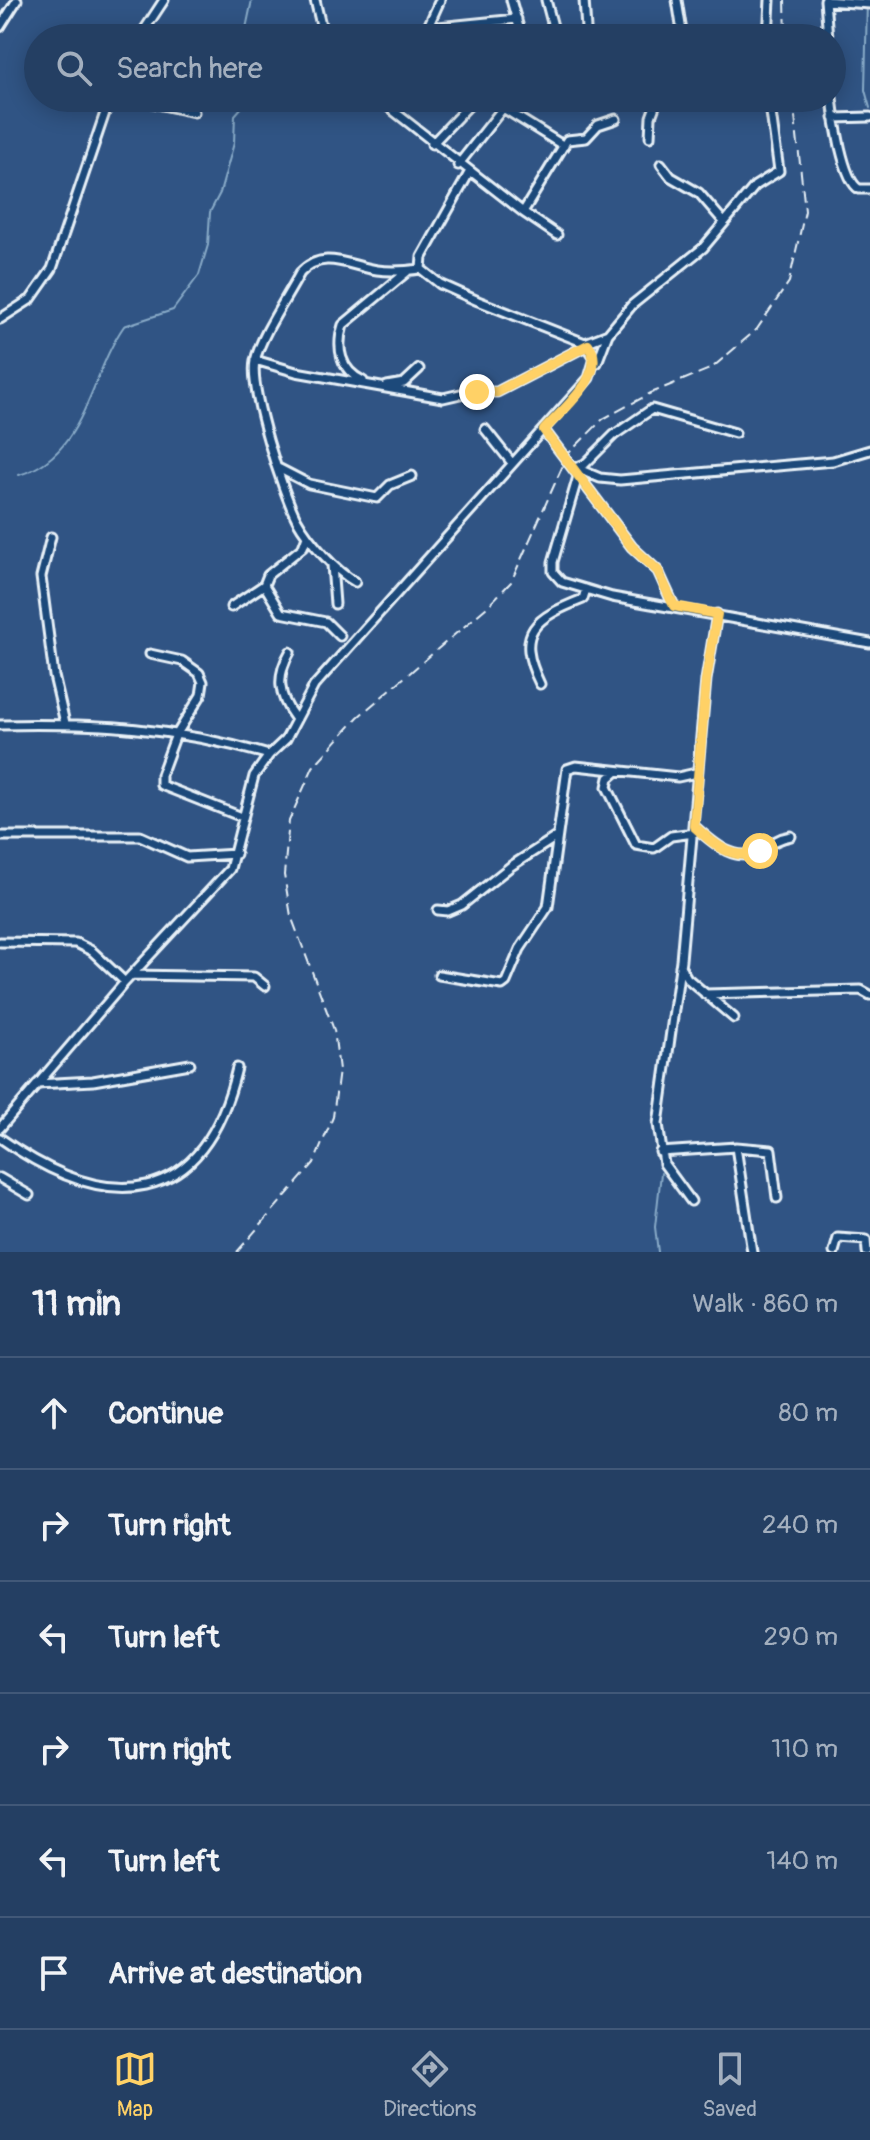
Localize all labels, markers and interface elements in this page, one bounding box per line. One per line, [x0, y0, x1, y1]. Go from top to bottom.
search box [24, 24, 846, 112]
icon: search [52, 46, 96, 90]
text: Search here [116, 50, 263, 87]
route end [459, 374, 495, 410]
route start [742, 833, 778, 869]
text: 11 min [32, 1283, 121, 1326]
text: Walk · 860 m [692, 1288, 838, 1320]
icon: ahead [32, 1391, 76, 1435]
text: Continue [108, 1395, 223, 1432]
text: 80 m [778, 1397, 838, 1429]
icon: right [32, 1503, 76, 1547]
text: Turn right [108, 1507, 231, 1544]
text: 240 m [762, 1509, 838, 1541]
icon: left [32, 1615, 76, 1659]
text: Turn left [108, 1619, 219, 1656]
text: 290 m [764, 1621, 838, 1653]
icon: right [32, 1727, 76, 1771]
text: Turn right [108, 1731, 231, 1768]
text: 110 m [771, 1733, 838, 1765]
icon: left [32, 1839, 76, 1883]
text: Turn left [108, 1843, 219, 1880]
text: 140 m [766, 1845, 838, 1877]
icon: arrive [32, 1951, 76, 1995]
text: Arrive at destination [108, 1955, 362, 1992]
tab: Map [113, 2047, 157, 2123]
tab: Directions [383, 2047, 476, 2123]
tab: Saved [702, 2047, 757, 2123]

